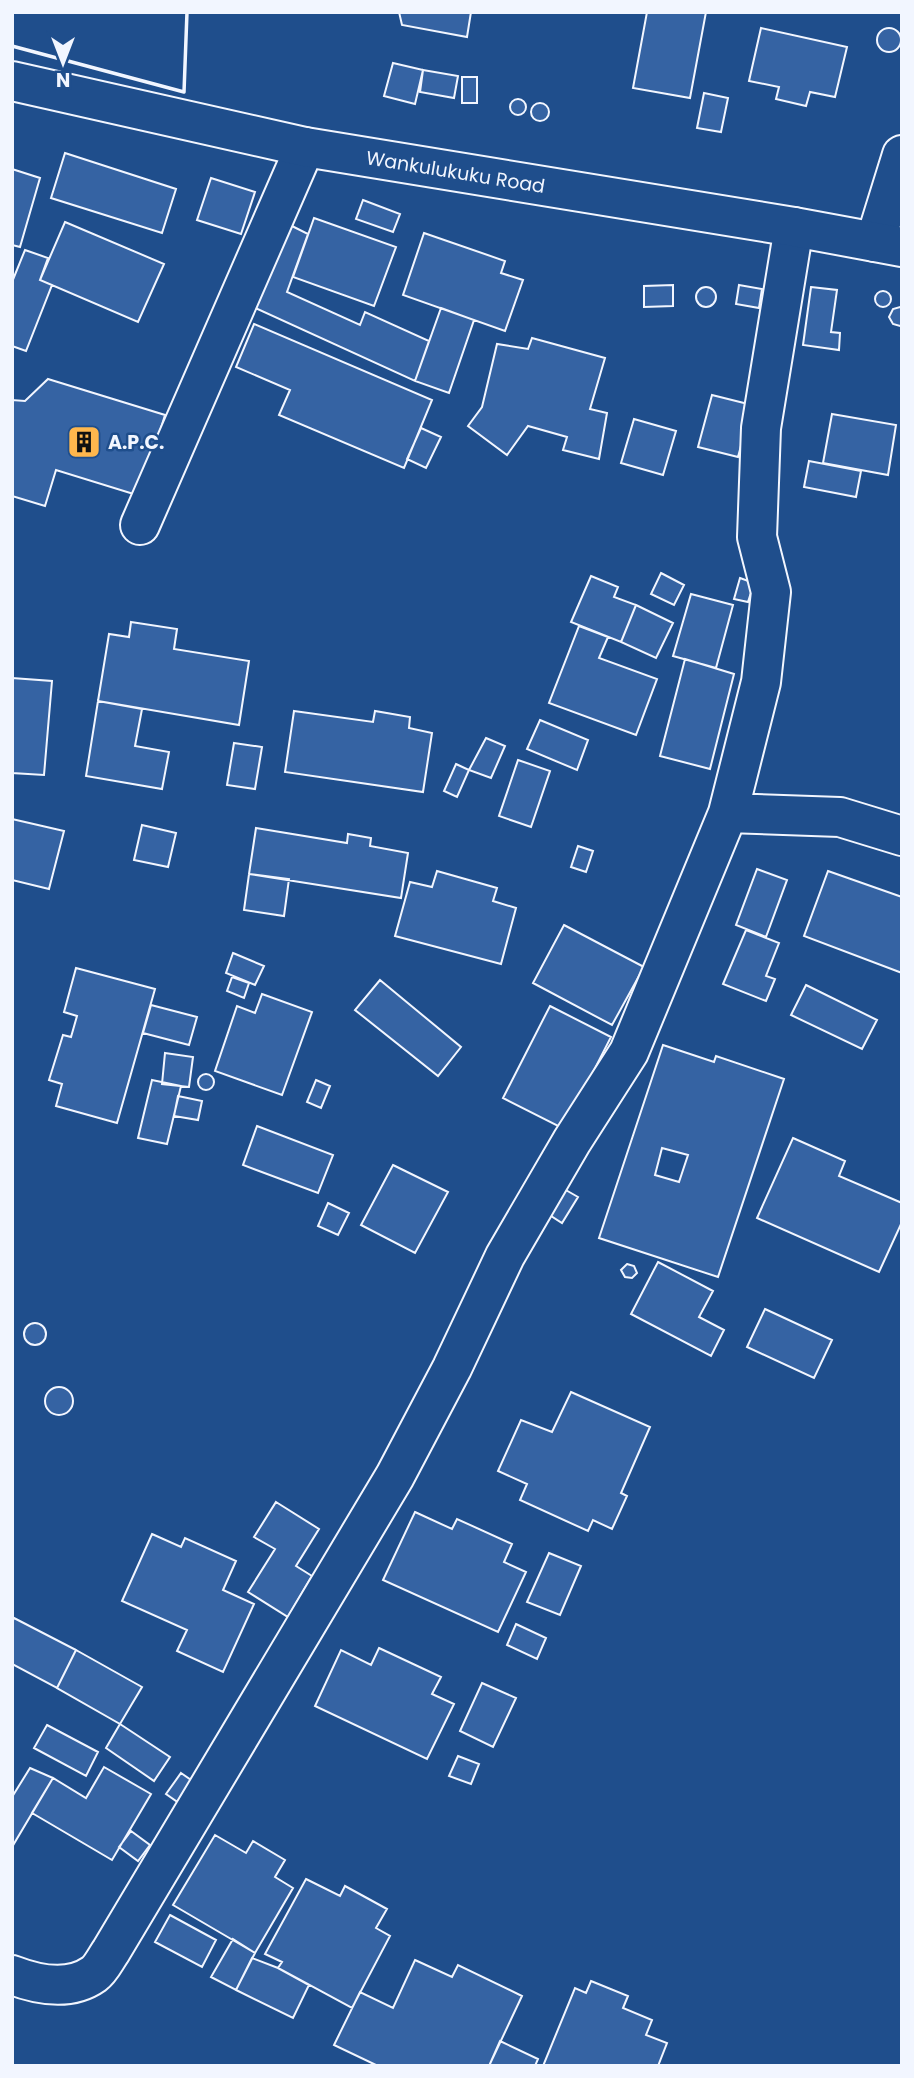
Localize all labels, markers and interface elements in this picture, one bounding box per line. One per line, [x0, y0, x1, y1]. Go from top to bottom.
north arrow [28, 28, 98, 98]
text: N [56, 66, 70, 93]
street label: Wankulukuku Road [364, 144, 547, 200]
building icon: A.P.C. [65, 423, 103, 461]
place label: A.P.C. [108, 429, 164, 456]

